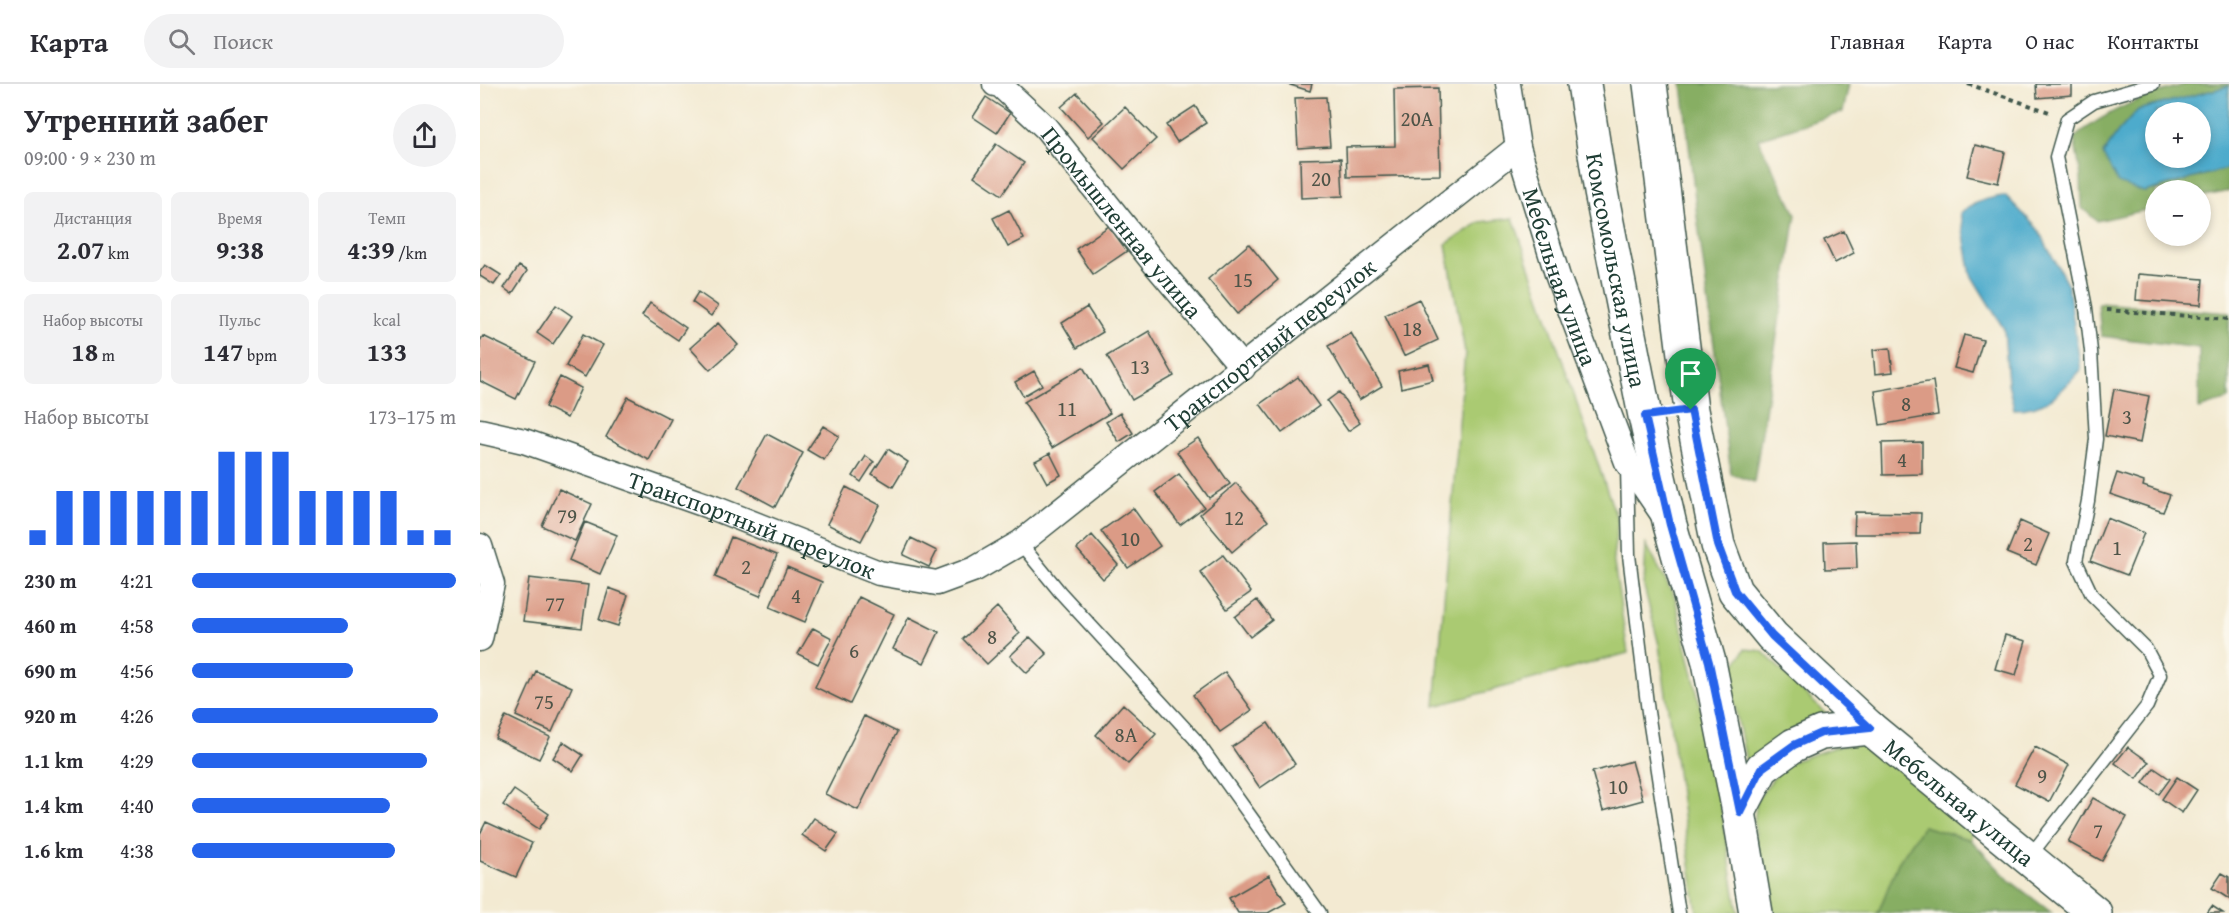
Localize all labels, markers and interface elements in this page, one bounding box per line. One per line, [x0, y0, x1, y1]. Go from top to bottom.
search box [144, 14, 564, 68]
text: Карта [30, 21, 108, 62]
icon: search [165, 25, 198, 58]
text: Поиск [213, 25, 273, 57]
text: Главная [1830, 26, 1905, 57]
text: Карта [1938, 26, 1992, 57]
text: О нас [2025, 26, 2074, 57]
text: Контакты [2107, 26, 2199, 57]
text: Утренний забег [24, 96, 268, 144]
map controls [2145, 102, 2211, 246]
button: + [2145, 102, 2211, 168]
house number: 20А [1401, 103, 1434, 134]
button: share [393, 104, 456, 167]
street label: Промышленная улица [1033, 118, 1211, 326]
text: 09:00 · 9 × 230 m [24, 143, 156, 172]
street label: Комсомольская улица [1578, 150, 1657, 391]
house number: 20 [1311, 163, 1331, 194]
button: − [2145, 180, 2211, 246]
street label: Мебельная улица [1514, 183, 1607, 371]
text: Дистанция [54, 206, 132, 230]
text: Время [218, 206, 262, 230]
text: Темп [369, 206, 405, 230]
text: 2.07 [57, 230, 105, 269]
text: 9:38 [216, 230, 264, 269]
text: 4:39 [347, 230, 395, 269]
text: km [105, 241, 129, 265]
text: /km [395, 241, 427, 265]
street label: Транспортный переулок [1156, 249, 1383, 440]
house number: 15 [1233, 264, 1253, 295]
text: Набор высоты [43, 308, 143, 332]
text: Пульс [219, 308, 261, 332]
text: kcal [373, 308, 401, 332]
house number: 18 [1402, 313, 1422, 344]
text: 18 [71, 332, 98, 371]
text: 147 [203, 332, 243, 371]
text: 133 [367, 332, 407, 371]
text: m [98, 343, 115, 367]
text: bpm [243, 343, 277, 367]
pin [1665, 348, 1716, 410]
house number: 13 [1130, 351, 1150, 382]
icon: arrive [1674, 357, 1707, 390]
house number: 8 [1901, 388, 1911, 419]
house number: 11 [1057, 393, 1077, 424]
house number: 3 [2122, 401, 2132, 432]
text: Набор высоты [24, 402, 149, 431]
text: 173–175 m [368, 402, 456, 431]
house number: 4 [1897, 444, 1907, 475]
street label: Транспортный переулок [624, 462, 881, 588]
house number: 79 [557, 500, 577, 531]
house number: 12 [1224, 502, 1244, 533]
house number: 10 [1120, 523, 1140, 554]
house number: 2 [2023, 528, 2033, 559]
house number: 1 [2112, 532, 2122, 563]
house number: 2 [741, 551, 751, 582]
text: 230 m [24, 566, 77, 595]
text: 4:21 [120, 566, 154, 595]
house number: 4 [791, 580, 801, 611]
house number: 77 [545, 588, 565, 619]
text: 460 m [24, 611, 77, 640]
text: 4:58 [120, 611, 154, 640]
house number: 8 [987, 621, 997, 652]
house number: 6 [849, 635, 859, 666]
text: 690 m [24, 656, 77, 685]
text: 4:56 [120, 656, 154, 685]
house number: 75 [534, 686, 554, 717]
text: 920 m [24, 701, 77, 730]
text: 4:26 [120, 701, 154, 730]
house number: 8А [1115, 719, 1138, 750]
street label: Мебельная улица [1877, 729, 2043, 875]
text: 1.1 km [24, 746, 83, 775]
text: 4:29 [120, 746, 154, 775]
house number: 9 [2037, 760, 2047, 791]
house number: 10 [1608, 771, 1628, 802]
text: 1.4 km [24, 791, 83, 820]
text: 4:40 [120, 791, 154, 820]
house number: 7 [2093, 815, 2103, 846]
text: 1.6 km [24, 836, 83, 865]
text: 4:38 [120, 836, 154, 865]

